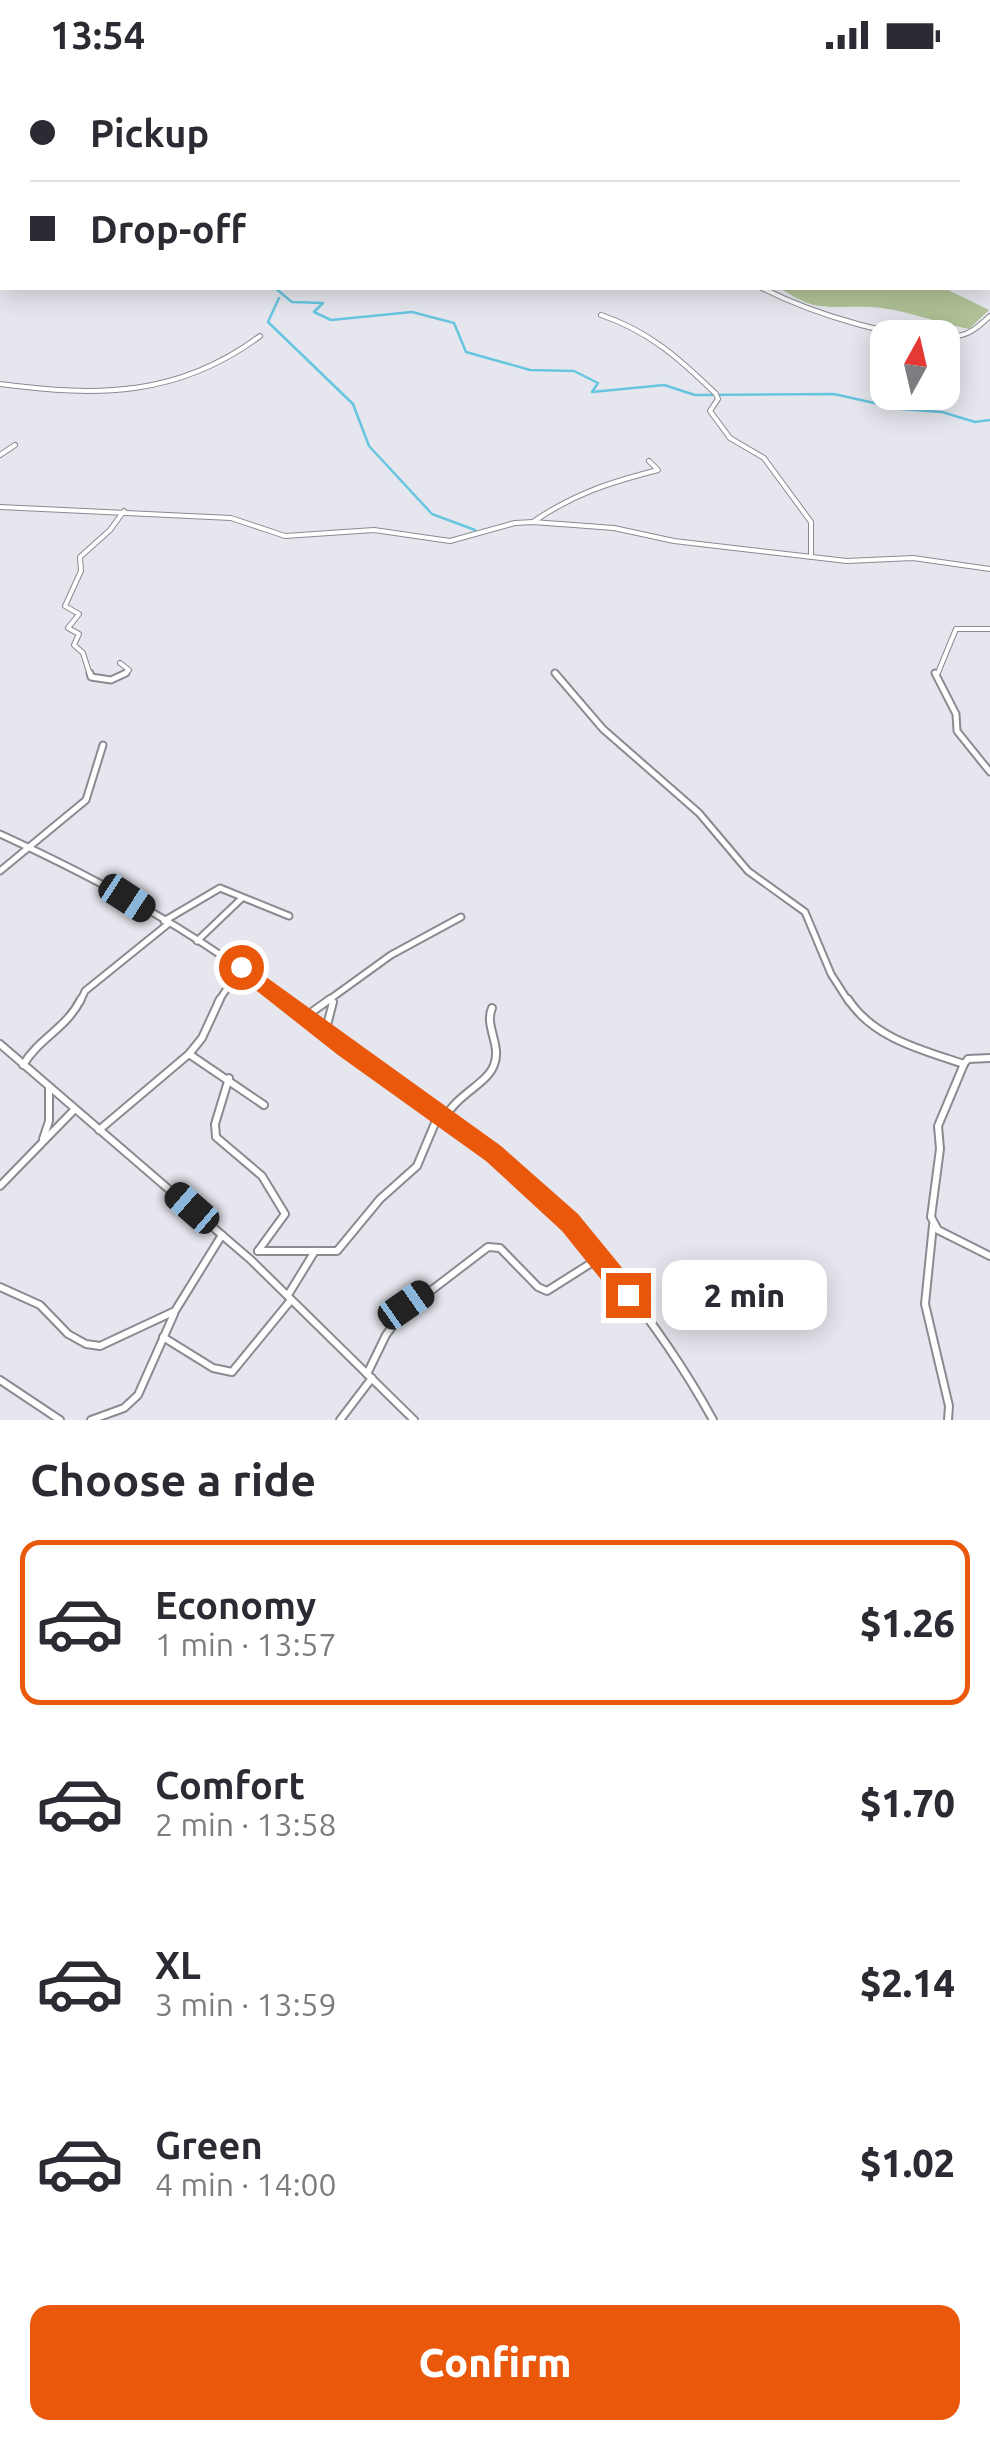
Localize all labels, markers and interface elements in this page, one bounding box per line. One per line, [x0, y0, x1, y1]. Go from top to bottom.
text: 13:54 [50, 14, 145, 56]
text: Pickup [90, 112, 209, 154]
text: Drop-off [90, 208, 246, 250]
north arrow [870, 320, 960, 410]
map controls [870, 320, 960, 410]
car [94, 869, 160, 927]
route start [219, 945, 264, 990]
car [160, 1177, 224, 1239]
callout: 2 min [663, 1260, 828, 1330]
route end [606, 1273, 651, 1318]
car [373, 1276, 439, 1334]
text: 2 min [704, 1277, 785, 1313]
text: Choose a ride [30, 1454, 316, 1505]
icon: car [35, 1578, 125, 1668]
text: Economy [155, 1584, 316, 1626]
text: $1.26 [860, 1602, 955, 1644]
text: 1 min · 13:57 [155, 1626, 337, 1662]
icon: car [35, 1758, 125, 1848]
text: Comfort [155, 1764, 305, 1806]
text: $1.70 [860, 1782, 955, 1824]
text: 2 min · 13:58 [155, 1806, 337, 1842]
icon: car [35, 1938, 125, 2028]
text: XL [155, 1944, 201, 1986]
text: $2.14 [860, 1962, 955, 2004]
text: 3 min · 13:59 [155, 1986, 337, 2022]
icon: car [35, 2118, 125, 2208]
text: Green [155, 2124, 263, 2166]
text: $1.02 [860, 2142, 955, 2184]
text: 4 min · 14:00 [155, 2166, 337, 2202]
button: Confirm [30, 2305, 960, 2420]

